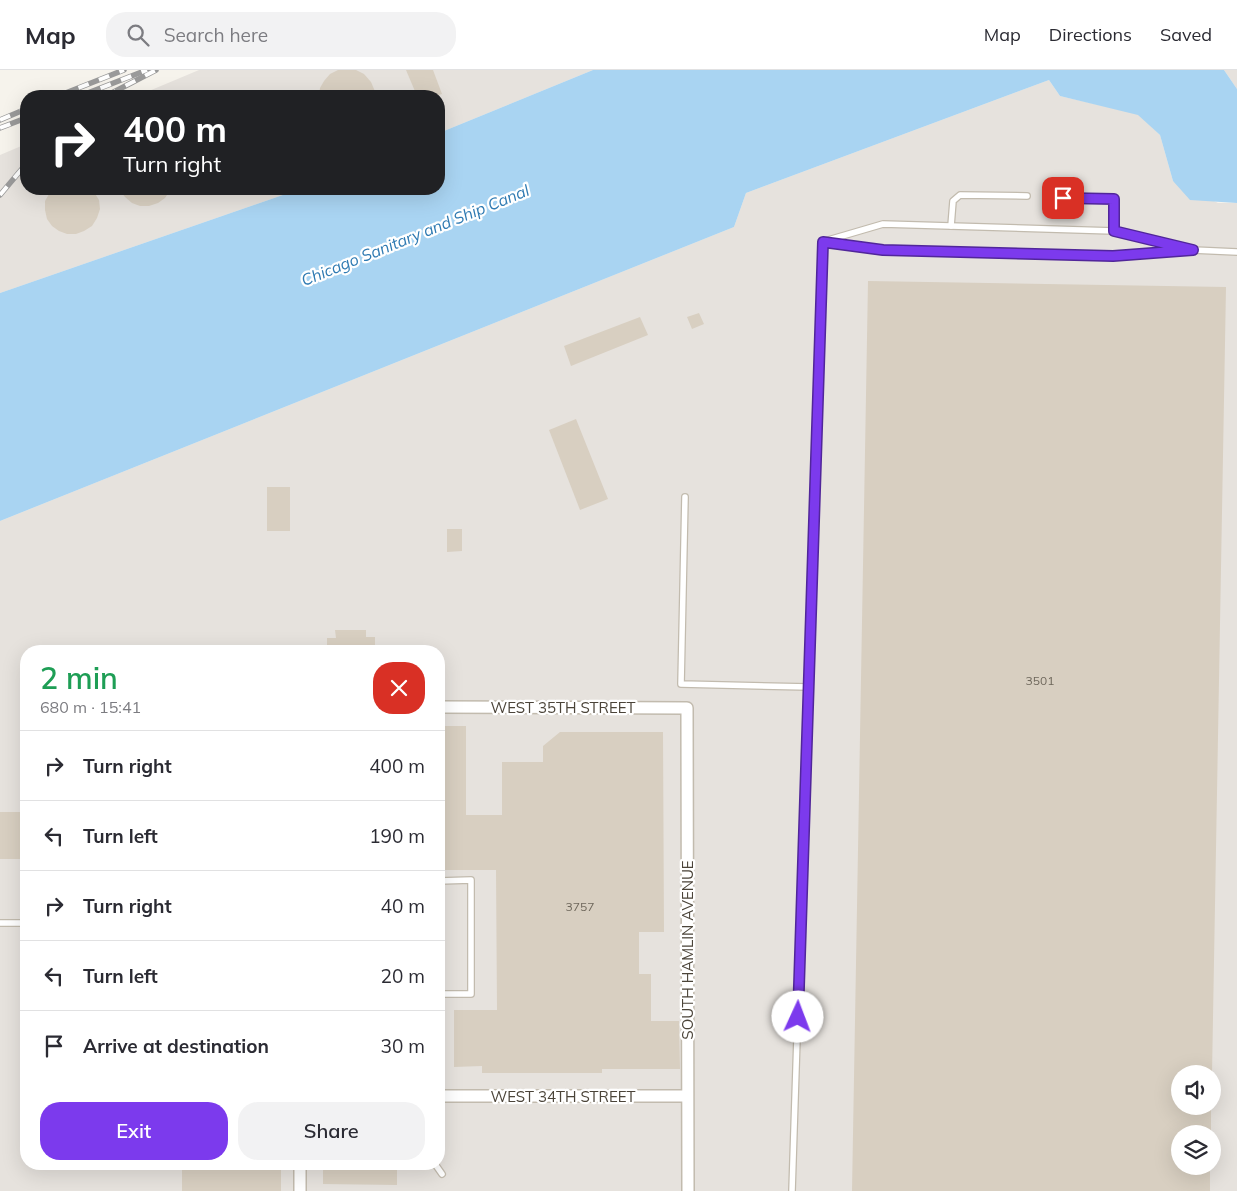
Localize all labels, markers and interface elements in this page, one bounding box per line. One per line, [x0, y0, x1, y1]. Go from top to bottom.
search box [106, 12, 456, 57]
text: Map [25, 20, 76, 50]
icon: search [124, 21, 152, 49]
text: Search here [164, 23, 268, 47]
text: Map [984, 23, 1021, 46]
text: Directions [1049, 23, 1132, 46]
text: Saved [1160, 23, 1212, 46]
text: 400 m [123, 107, 227, 151]
icon: right [40, 110, 105, 175]
text: Turn right [123, 150, 221, 178]
pin [1042, 177, 1084, 219]
water label: Chicago Sanitary and Ship Canal [298, 180, 532, 290]
icon: arrive [1049, 184, 1077, 212]
text: 2 min [40, 659, 118, 697]
button: close [373, 662, 425, 714]
house number: 3501 [1026, 673, 1054, 688]
text: 680 m · 15:41 [40, 697, 141, 717]
street label: WEST 35TH STREET [491, 698, 635, 717]
icon: right [40, 752, 68, 780]
text: Turn right [83, 754, 172, 778]
text: 400 m [369, 754, 425, 778]
icon: left [40, 822, 68, 850]
text: Turn left [83, 824, 158, 848]
text: 190 m [369, 824, 425, 848]
street label: SOUTH HAMLIN AVENUE [678, 860, 697, 1040]
icon: right [40, 892, 68, 920]
text: Turn right [83, 894, 172, 918]
text: 40 m [381, 894, 425, 918]
house number: 3757 [566, 899, 594, 914]
icon: left [40, 962, 68, 990]
text: Turn left [83, 964, 158, 988]
text: 20 m [381, 964, 425, 988]
position arrow [771, 990, 823, 1042]
icon: arrive [40, 1032, 68, 1060]
text: Arrive at destination [83, 1034, 269, 1058]
text: 30 m [381, 1034, 425, 1058]
map controls [1171, 1065, 1221, 1175]
button: sound [1171, 1065, 1221, 1115]
street label: WEST 34TH STREET [491, 1087, 635, 1106]
button: Exit [40, 1102, 228, 1160]
button: Share [238, 1102, 425, 1160]
button: layers [1171, 1125, 1221, 1175]

